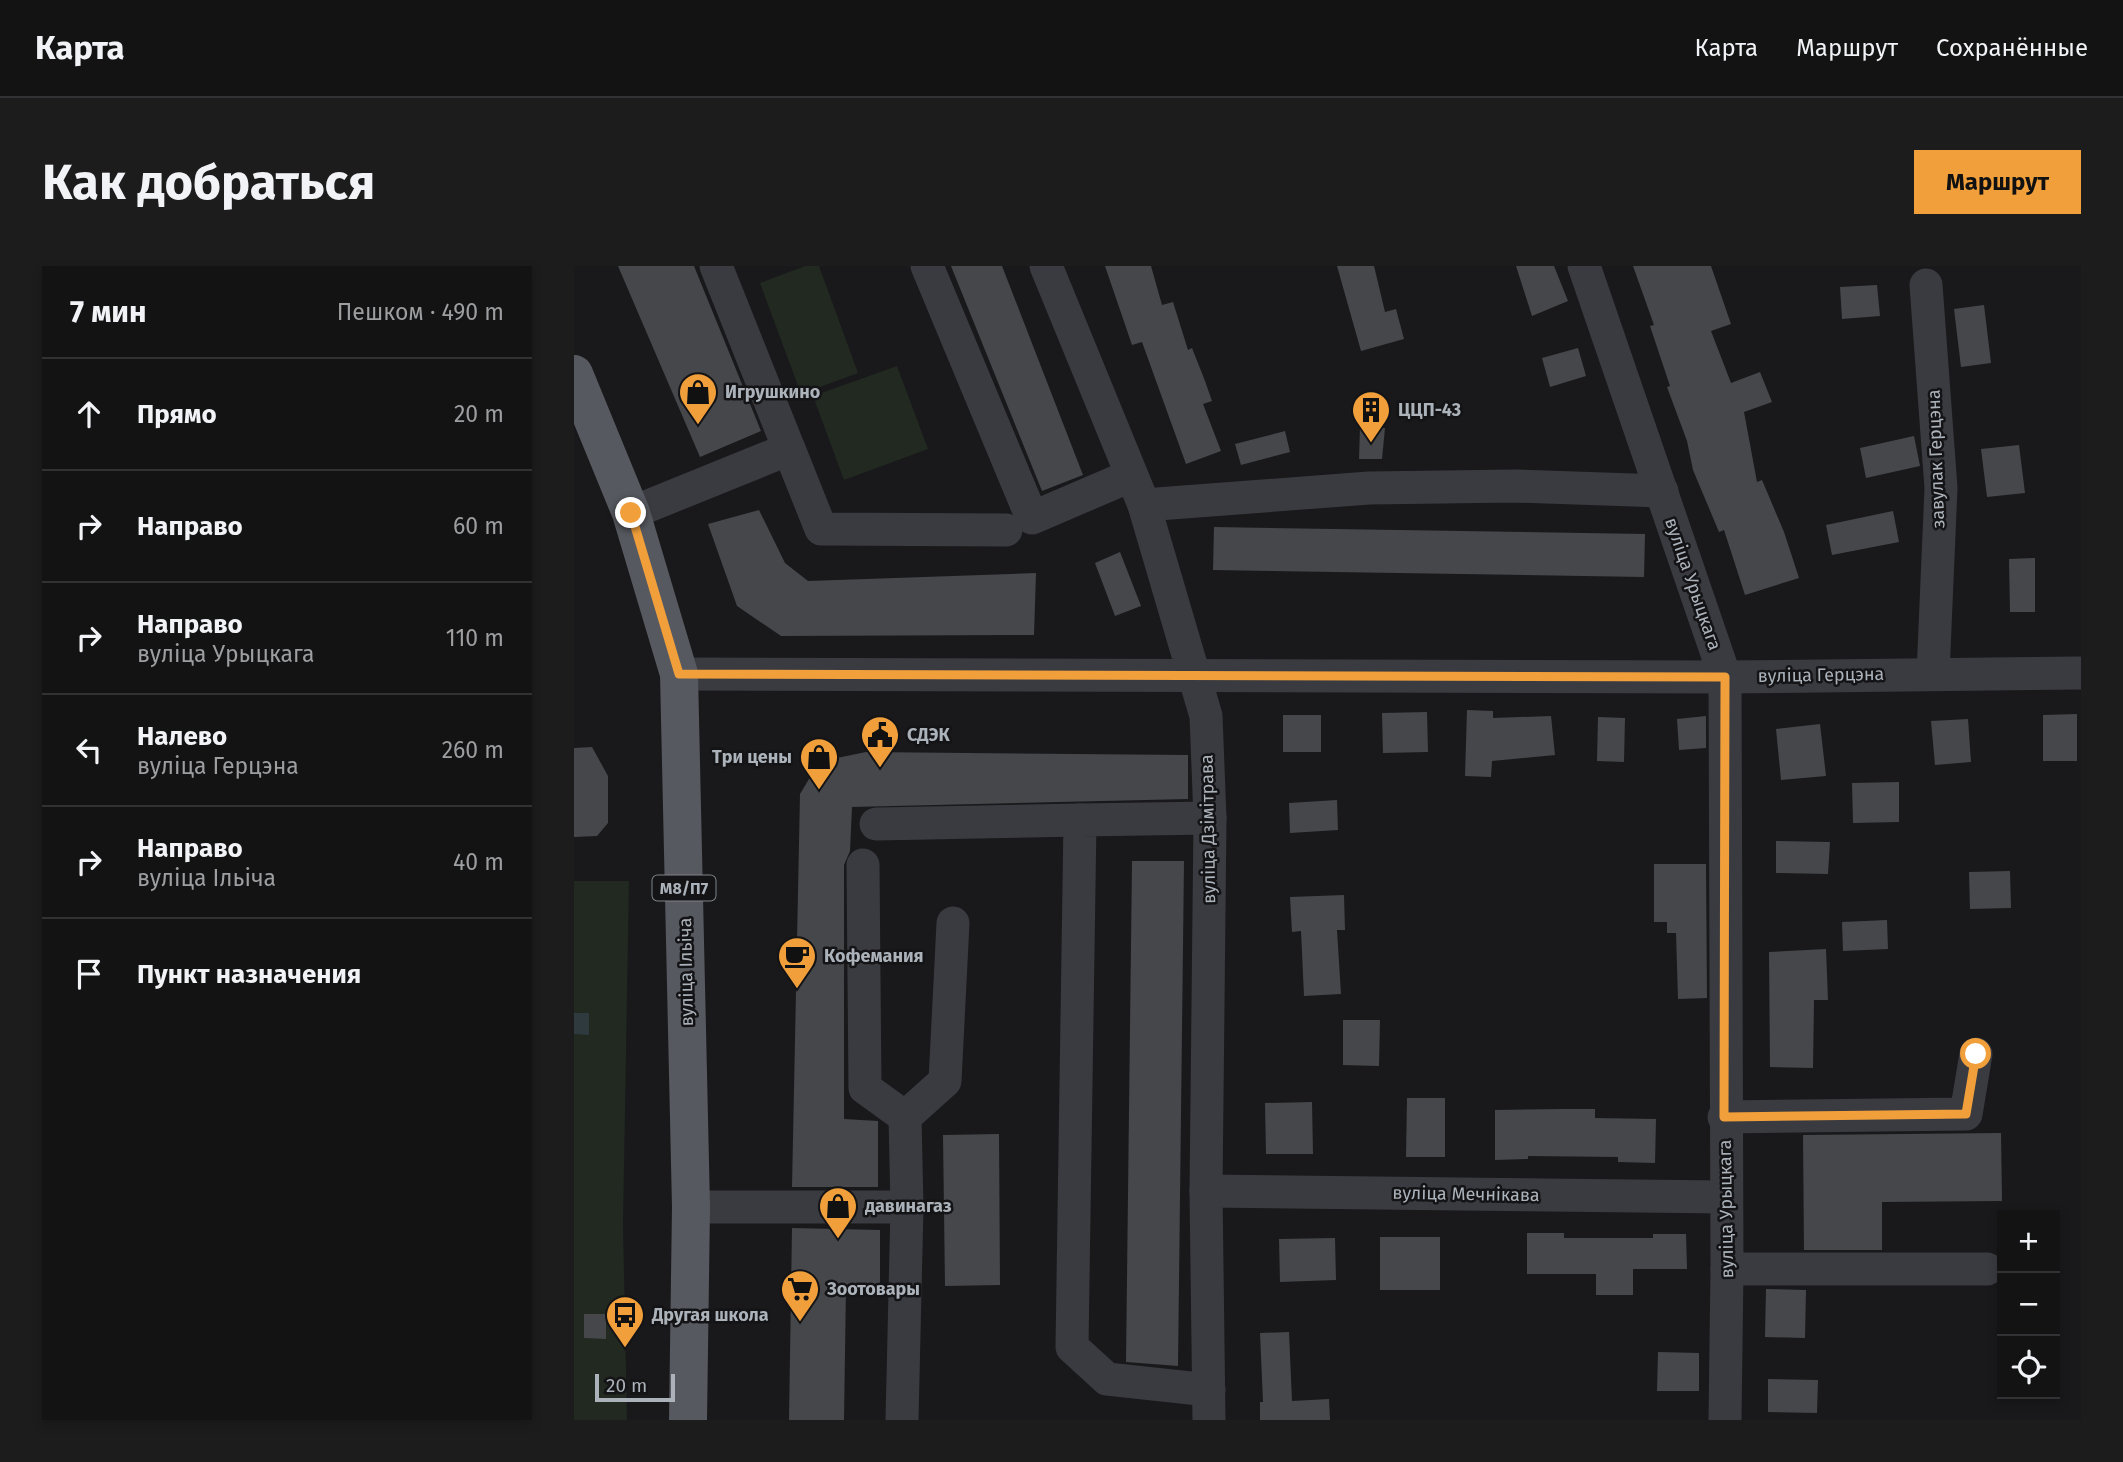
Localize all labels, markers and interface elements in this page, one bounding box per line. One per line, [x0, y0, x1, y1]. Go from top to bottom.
text: Карта [35, 28, 125, 68]
text: Карта [1695, 34, 1758, 62]
text: Маршрут [1796, 34, 1898, 62]
text: Сохранённые [1936, 34, 2088, 62]
button: Маршрут [1914, 150, 2081, 214]
text: Как добраться [42, 153, 375, 212]
text: 7 мин [70, 294, 147, 330]
text: Пешком · 490 m [337, 298, 504, 326]
shop icon: Игрушкино [677, 371, 719, 426]
place label: Игрушкино [725, 381, 820, 403]
building icon: ЦЦП-43 [1350, 389, 1392, 444]
street label: завулак Герцэна [1923, 389, 1949, 529]
icon: ahead [70, 395, 108, 433]
text: Прямо [137, 399, 217, 430]
place label: ЦЦП-43 [1398, 399, 1461, 421]
text: 20 m [454, 400, 504, 428]
route end [615, 497, 646, 528]
icon: right [70, 507, 108, 545]
text: Направо [137, 511, 243, 542]
text: 60 m [453, 512, 504, 540]
street label: вуліца Урыцкага [1660, 515, 1726, 653]
text: Направо [137, 609, 243, 640]
icon: right [70, 619, 108, 657]
text: 110 m [446, 624, 504, 652]
text: вуліца Урыцкага [137, 640, 315, 668]
street label: вуліца Герцэна [1757, 663, 1885, 687]
public building icon: СДЭК [859, 714, 901, 769]
text: Налево [137, 721, 227, 752]
place label: СДЭК [907, 724, 950, 746]
icon: left [70, 731, 108, 769]
text: 260 m [442, 736, 504, 764]
shop icon: Три цены [798, 736, 840, 791]
place label: Три цены [712, 746, 792, 768]
text: вуліца Герцэна [137, 752, 299, 780]
street label: вуліца Дзімітрава [1196, 754, 1220, 904]
text: Направо [137, 833, 243, 864]
icon: right [70, 843, 108, 881]
text: 40 m [453, 848, 504, 876]
text: вуліца Ільіча [137, 864, 276, 892]
road number: М8/П7 [652, 876, 716, 901]
street label: вуліца Ільіча [674, 917, 698, 1027]
cafe icon: Кофемания [776, 935, 818, 990]
place label: Кофемания [824, 945, 924, 967]
icon: arrive [70, 955, 108, 993]
text: Пункт назначения [137, 959, 361, 990]
route start [1960, 1038, 1991, 1069]
street label: вуліца Урыцкага [1714, 1139, 1738, 1279]
street label: вуліца Мечнікава [1392, 1182, 1540, 1206]
shop icon: давинагаз [817, 1185, 859, 1240]
place label: давинагаз [865, 1195, 952, 1217]
map controls [1997, 1210, 2060, 1399]
button: + [1997, 1210, 2060, 1273]
supermarket icon: Зоотовары [779, 1268, 821, 1323]
button: − [1997, 1273, 2060, 1336]
place label: Зоотовары [826, 1278, 920, 1300]
bus stop icon: Другая школа [604, 1294, 646, 1349]
place label: Другая школа [651, 1304, 769, 1326]
button: locate [1997, 1336, 2060, 1399]
scale bar [595, 1371, 676, 1403]
text: 20 m [606, 1374, 647, 1397]

